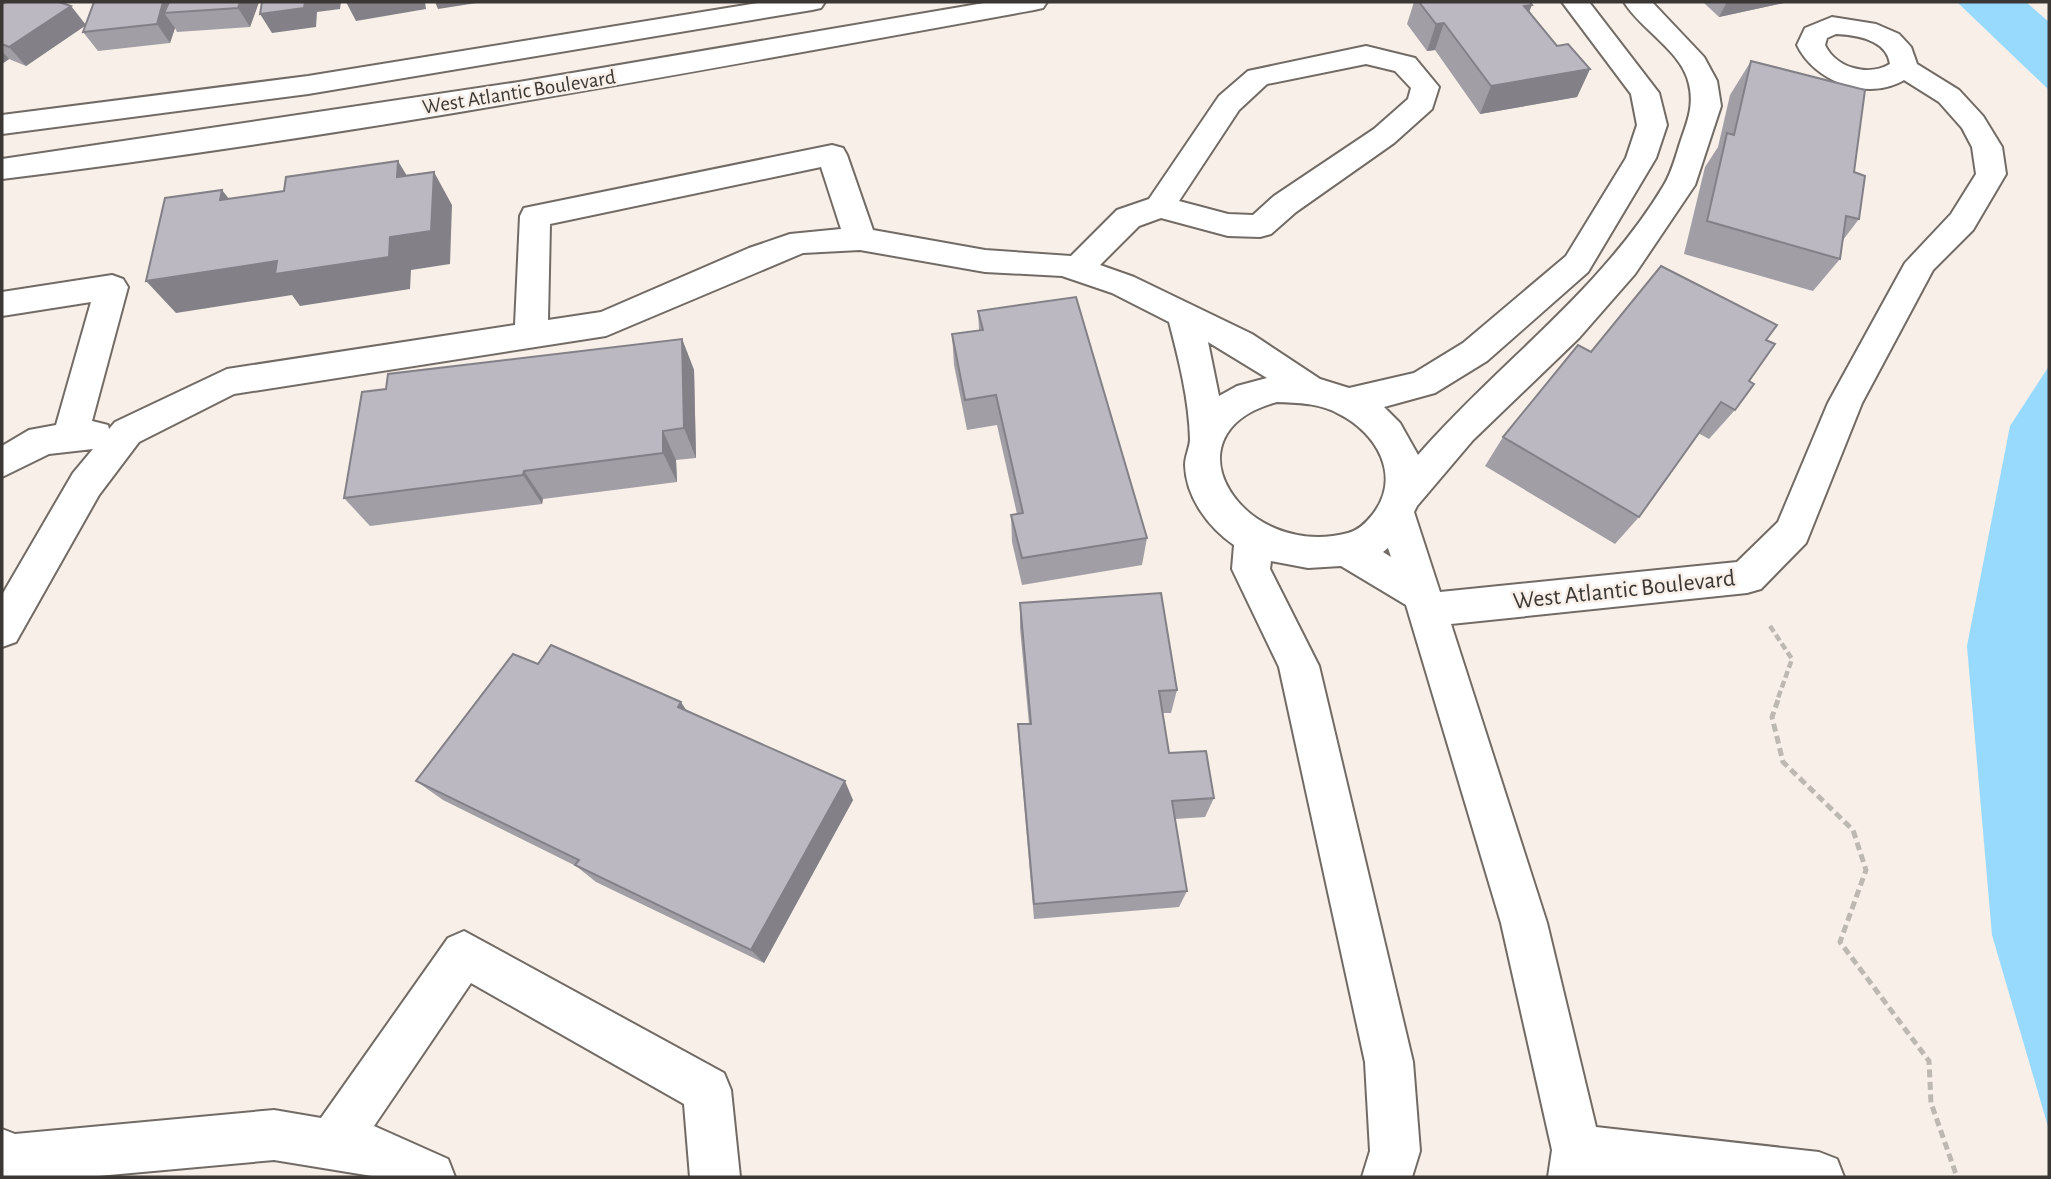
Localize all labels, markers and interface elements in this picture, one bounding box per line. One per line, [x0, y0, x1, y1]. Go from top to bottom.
street label: West Atlantic Boulevard [421, 66, 617, 118]
street label: West Atlantic Boulevard [1512, 566, 1736, 614]

